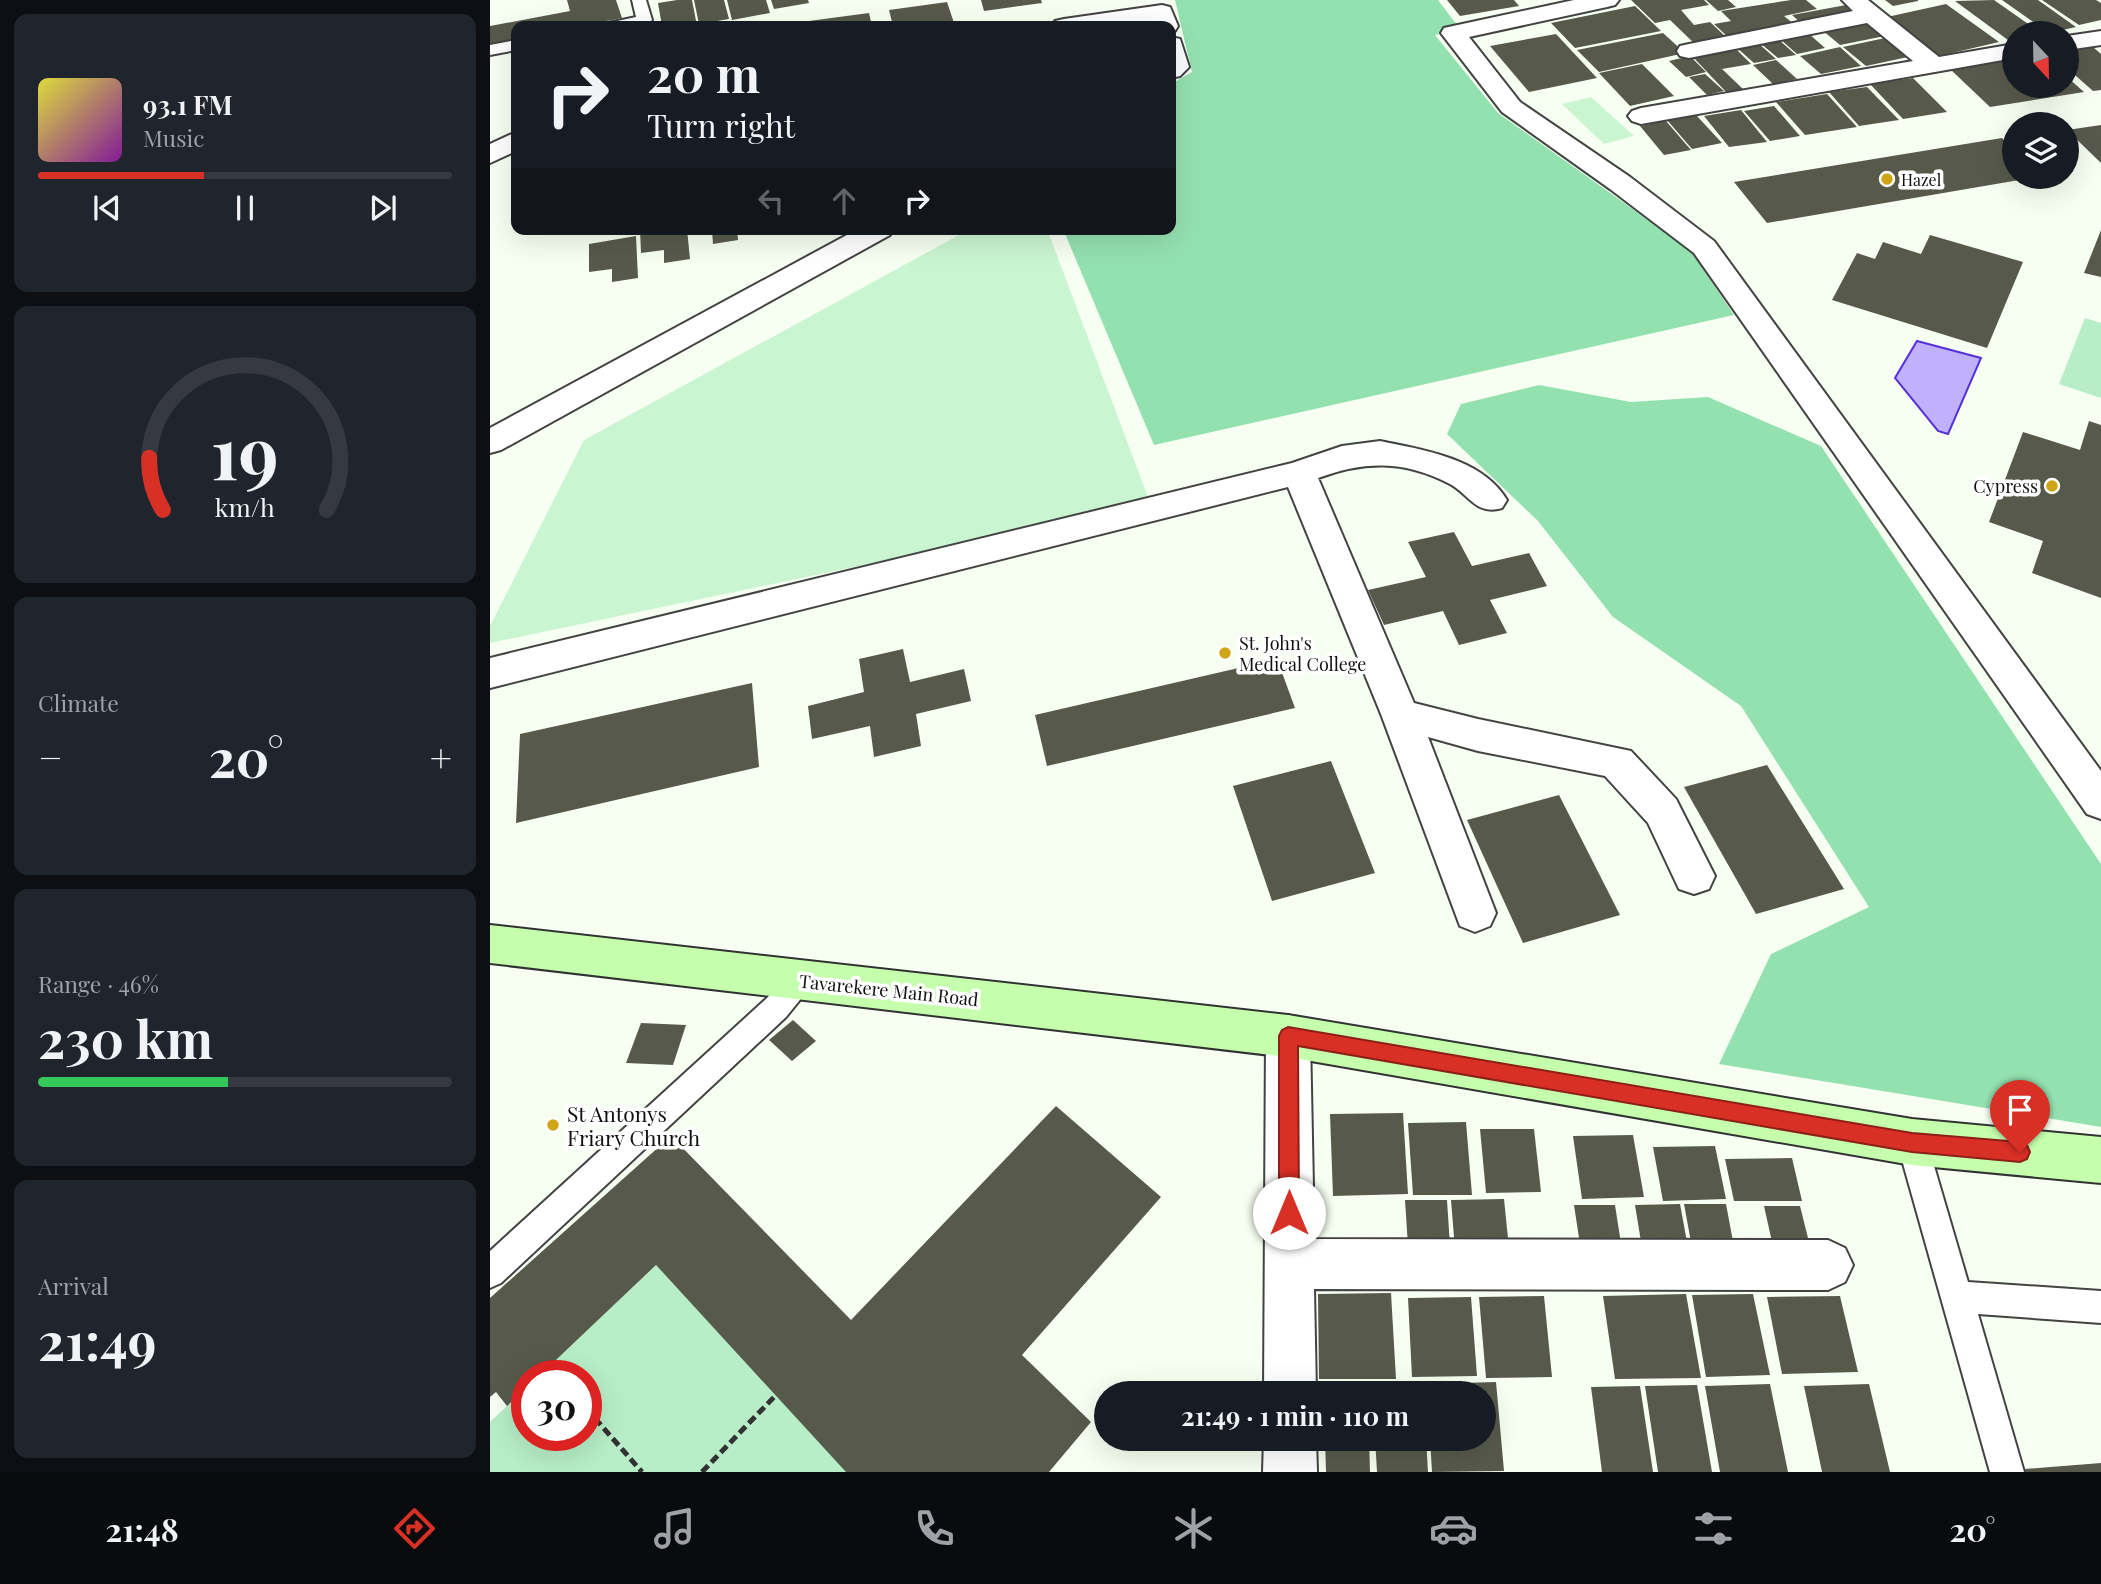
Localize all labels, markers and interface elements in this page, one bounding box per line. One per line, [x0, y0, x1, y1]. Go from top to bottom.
north arrow [2002, 21, 2079, 98]
map controls [2002, 21, 2079, 189]
text: 20 m [647, 40, 760, 105]
icon: right [532, 49, 623, 140]
text: 93.1 FM [143, 87, 233, 122]
text: Turn right [647, 103, 795, 146]
button: layers [2002, 112, 2079, 189]
text: Music [143, 122, 204, 153]
place label: Hazel [1901, 169, 1942, 190]
marker: Hazel [1879, 171, 1895, 187]
icon: left [752, 182, 790, 220]
icon: ahead [825, 182, 863, 220]
icon: right [898, 182, 936, 220]
icon: previous [88, 189, 126, 227]
icon: pause [226, 189, 264, 227]
icon: next [364, 189, 402, 227]
text: 19 [211, 402, 279, 499]
place label: Cypress [1973, 474, 2038, 498]
marker: Cypress [2044, 478, 2060, 494]
text: km/h [215, 490, 275, 523]
place label: St. John's Medical College [1239, 631, 1366, 676]
marker: St. John's Medical College [1217, 645, 1233, 661]
text: Climate [38, 687, 119, 718]
text: 20° [209, 722, 284, 791]
text: − [38, 731, 63, 782]
text: + [430, 731, 452, 782]
text: Range · 46% [38, 968, 159, 999]
street label: Tavarekere Main Road [798, 969, 980, 1011]
text: 230 km [38, 1003, 213, 1072]
pin [1990, 1080, 2050, 1152]
icon: arrive [2001, 1091, 2039, 1129]
place label: St Antonys Friary Church [567, 1099, 701, 1151]
marker: St Antonys Friary Church [545, 1117, 561, 1133]
position arrow [1252, 1176, 1326, 1250]
text: Arrival [38, 1270, 109, 1301]
text: 21:49 [38, 1305, 156, 1374]
speed limit sign: 30 [511, 1360, 602, 1451]
text: 21:49 · 1 min · 110 m [1181, 1398, 1409, 1433]
icon: directions [390, 1504, 439, 1553]
icon: music [650, 1504, 699, 1553]
icon: phone [910, 1504, 959, 1553]
icon: climate [1169, 1504, 1218, 1553]
icon: car [1429, 1504, 1478, 1553]
icon: filters [1689, 1504, 1738, 1553]
text: 21:48 [105, 1507, 179, 1550]
text: 20° [1949, 1507, 1996, 1550]

